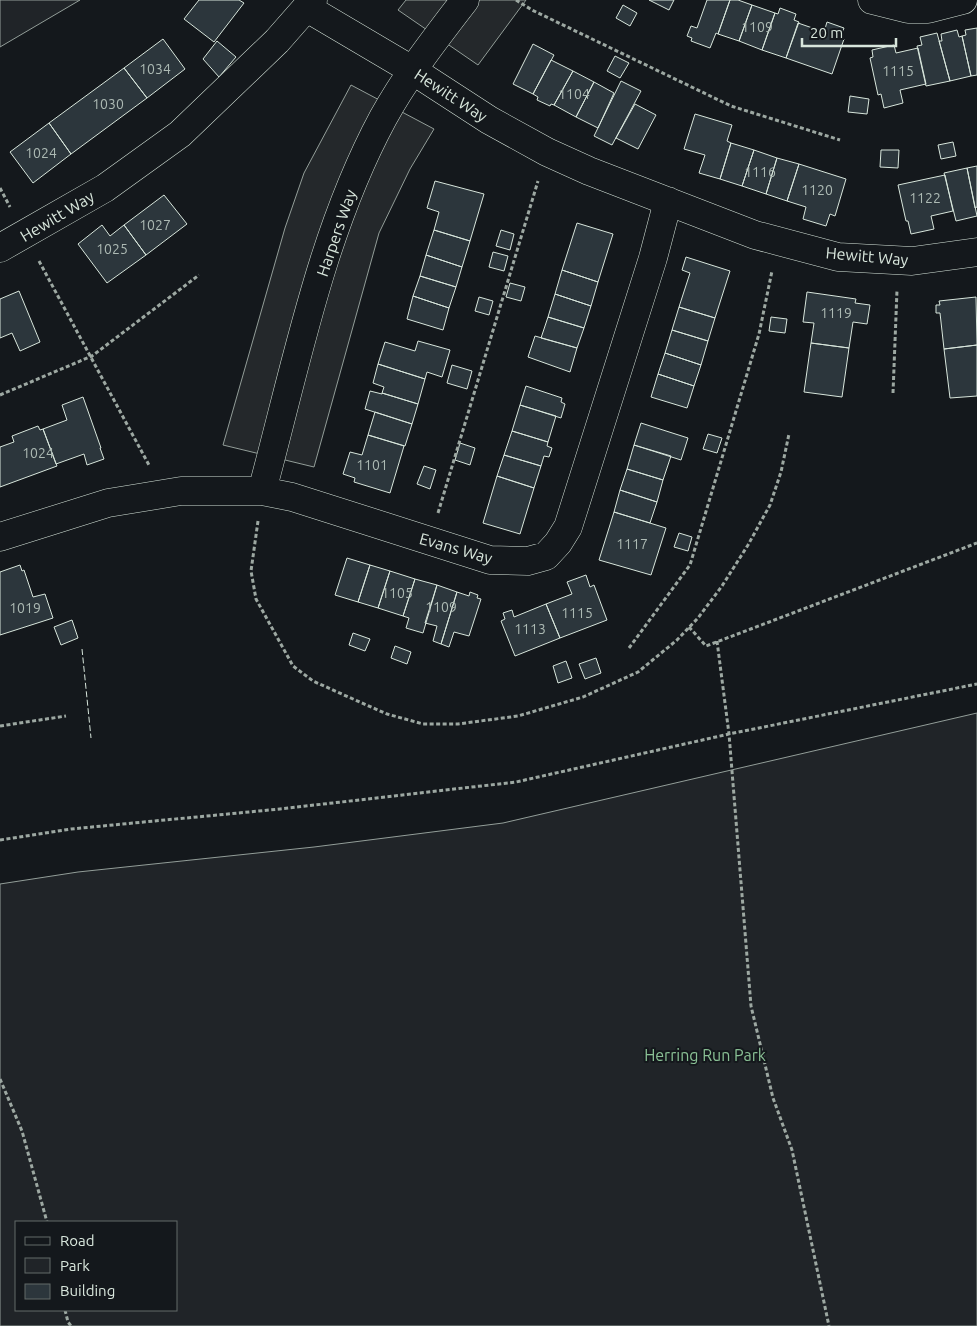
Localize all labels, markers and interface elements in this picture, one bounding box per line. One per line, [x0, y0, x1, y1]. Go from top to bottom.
scale bar [802, 15, 896, 47]
house number: 1109 [741, 19, 773, 35]
text: 20 m [810, 24, 843, 41]
house number: 1034 [139, 61, 171, 77]
house number: 1115 [882, 63, 914, 79]
street label: Hewitt Way [411, 65, 491, 125]
house number: 1104 [558, 86, 590, 102]
house number: 1030 [92, 96, 124, 112]
house number: 1024 [25, 145, 57, 161]
house number: 1116 [744, 164, 776, 180]
house number: 1120 [801, 182, 833, 198]
street label: Hewitt Way [17, 187, 97, 245]
street label: Harpers Way [313, 187, 359, 279]
house number: 1122 [909, 190, 941, 206]
house number: 1027 [139, 217, 171, 233]
house number: 1025 [96, 241, 128, 257]
street label: Hewitt Way [825, 243, 909, 269]
house number: 1119 [820, 305, 852, 321]
house number: 1024 [22, 445, 54, 461]
house number: 1101 [356, 457, 388, 473]
street label: Evans Way [417, 529, 495, 567]
house number: 1117 [616, 536, 648, 552]
house number: 1105 [381, 585, 413, 601]
house number: 1109 [425, 599, 457, 615]
house number: 1019 [9, 600, 41, 616]
house number: 1115 [561, 605, 593, 621]
house number: 1113 [514, 621, 546, 637]
park label: Herring Run Park [644, 1046, 766, 1064]
legend [15, 1221, 178, 1311]
text: Road [60, 1232, 95, 1249]
text: Park [60, 1257, 90, 1274]
text: Building [60, 1282, 115, 1299]

